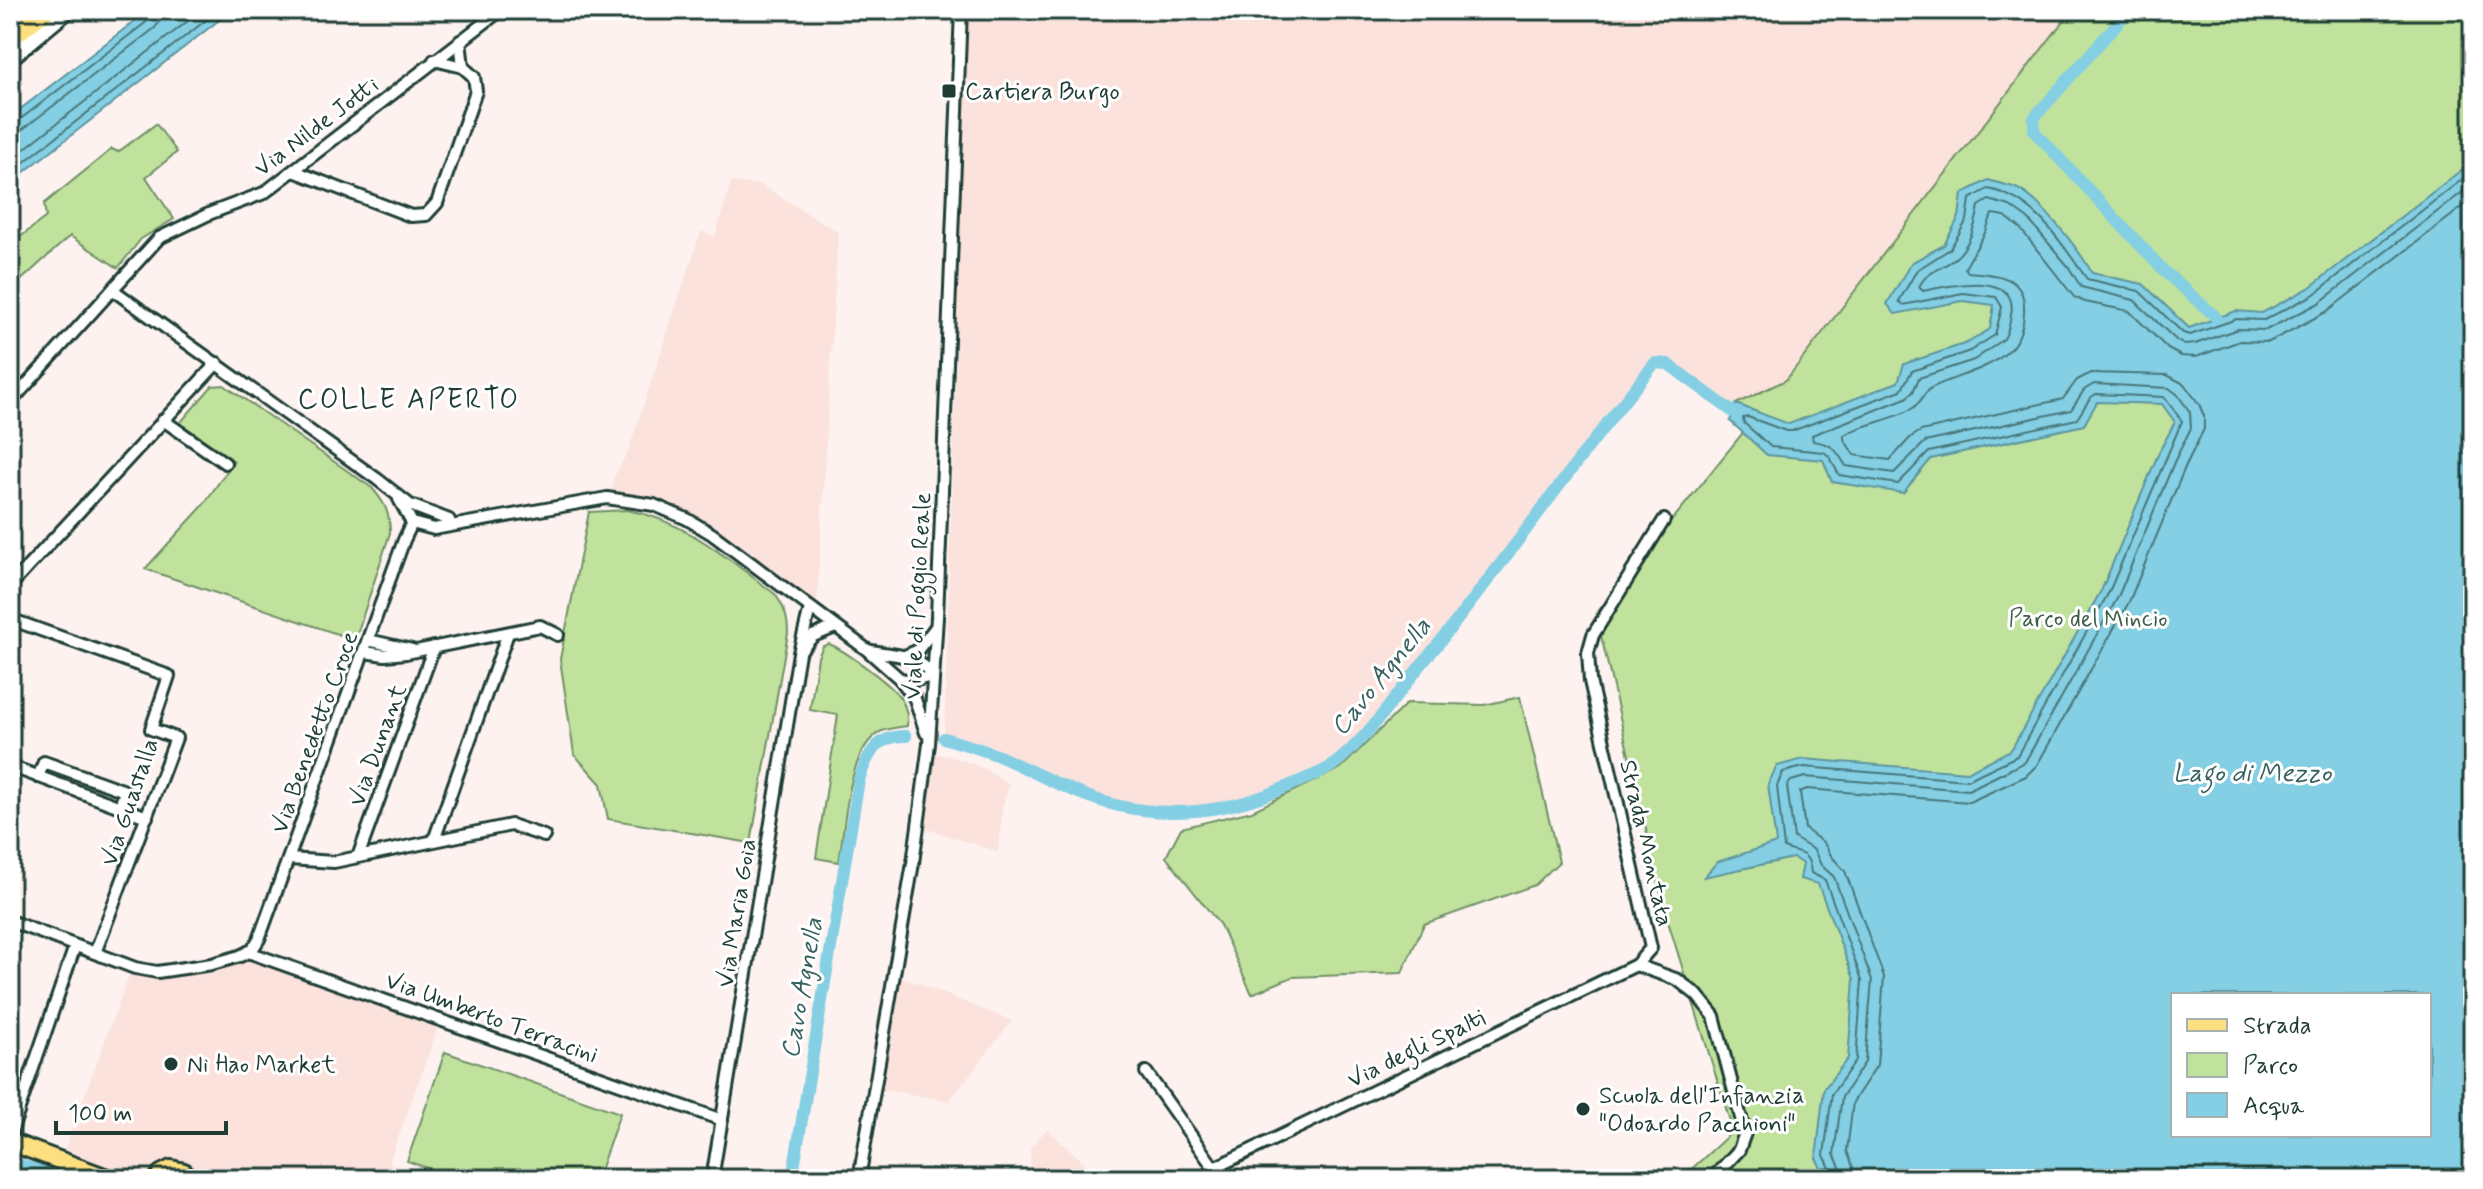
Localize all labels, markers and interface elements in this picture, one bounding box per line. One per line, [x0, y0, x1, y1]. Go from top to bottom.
street label: Via Nilde Jotti [248, 70, 385, 184]
place label: Cartiera Burgo [965, 77, 1120, 108]
marker: Cartiera Burgo [940, 82, 958, 100]
district label: COLLE APERTO [298, 382, 520, 419]
street label: Viale di Poggio Reale [898, 492, 942, 701]
park label: Parco del Mincio [2008, 604, 2168, 635]
water label: Cavo Agnella [1324, 611, 1440, 743]
street label: Via Benedetto Croce [264, 627, 366, 838]
street label: Via Dunant [342, 680, 415, 811]
street label: Via Guastalla [94, 735, 167, 870]
street label: Strada Montata [1611, 757, 1680, 930]
water label: Lago di Mezzo [2173, 757, 2333, 794]
street label: Via Maria Goia [710, 836, 765, 990]
water label: Cavo Agnella [774, 915, 832, 1061]
street label: Via Umberto Terracini [381, 965, 602, 1071]
legend [2171, 993, 2431, 1137]
street label: Via degli Spalti [1343, 1003, 1492, 1099]
text: Strada [2243, 1011, 2312, 1042]
place label: Ni Hao Market [187, 1050, 336, 1081]
text: Parco [2243, 1051, 2298, 1082]
marker: Ni Hao Market [162, 1055, 180, 1073]
place label: Scuola dell'Infanzia "Odoardo Pacchioni" [1599, 1081, 1805, 1140]
scale bar [56, 1085, 226, 1135]
text: Acqua [2243, 1091, 2305, 1122]
text: 100 m [68, 1099, 132, 1130]
marker: Scuola dell'Infanzia "Odoardo Pacchioni" [1574, 1100, 1592, 1118]

